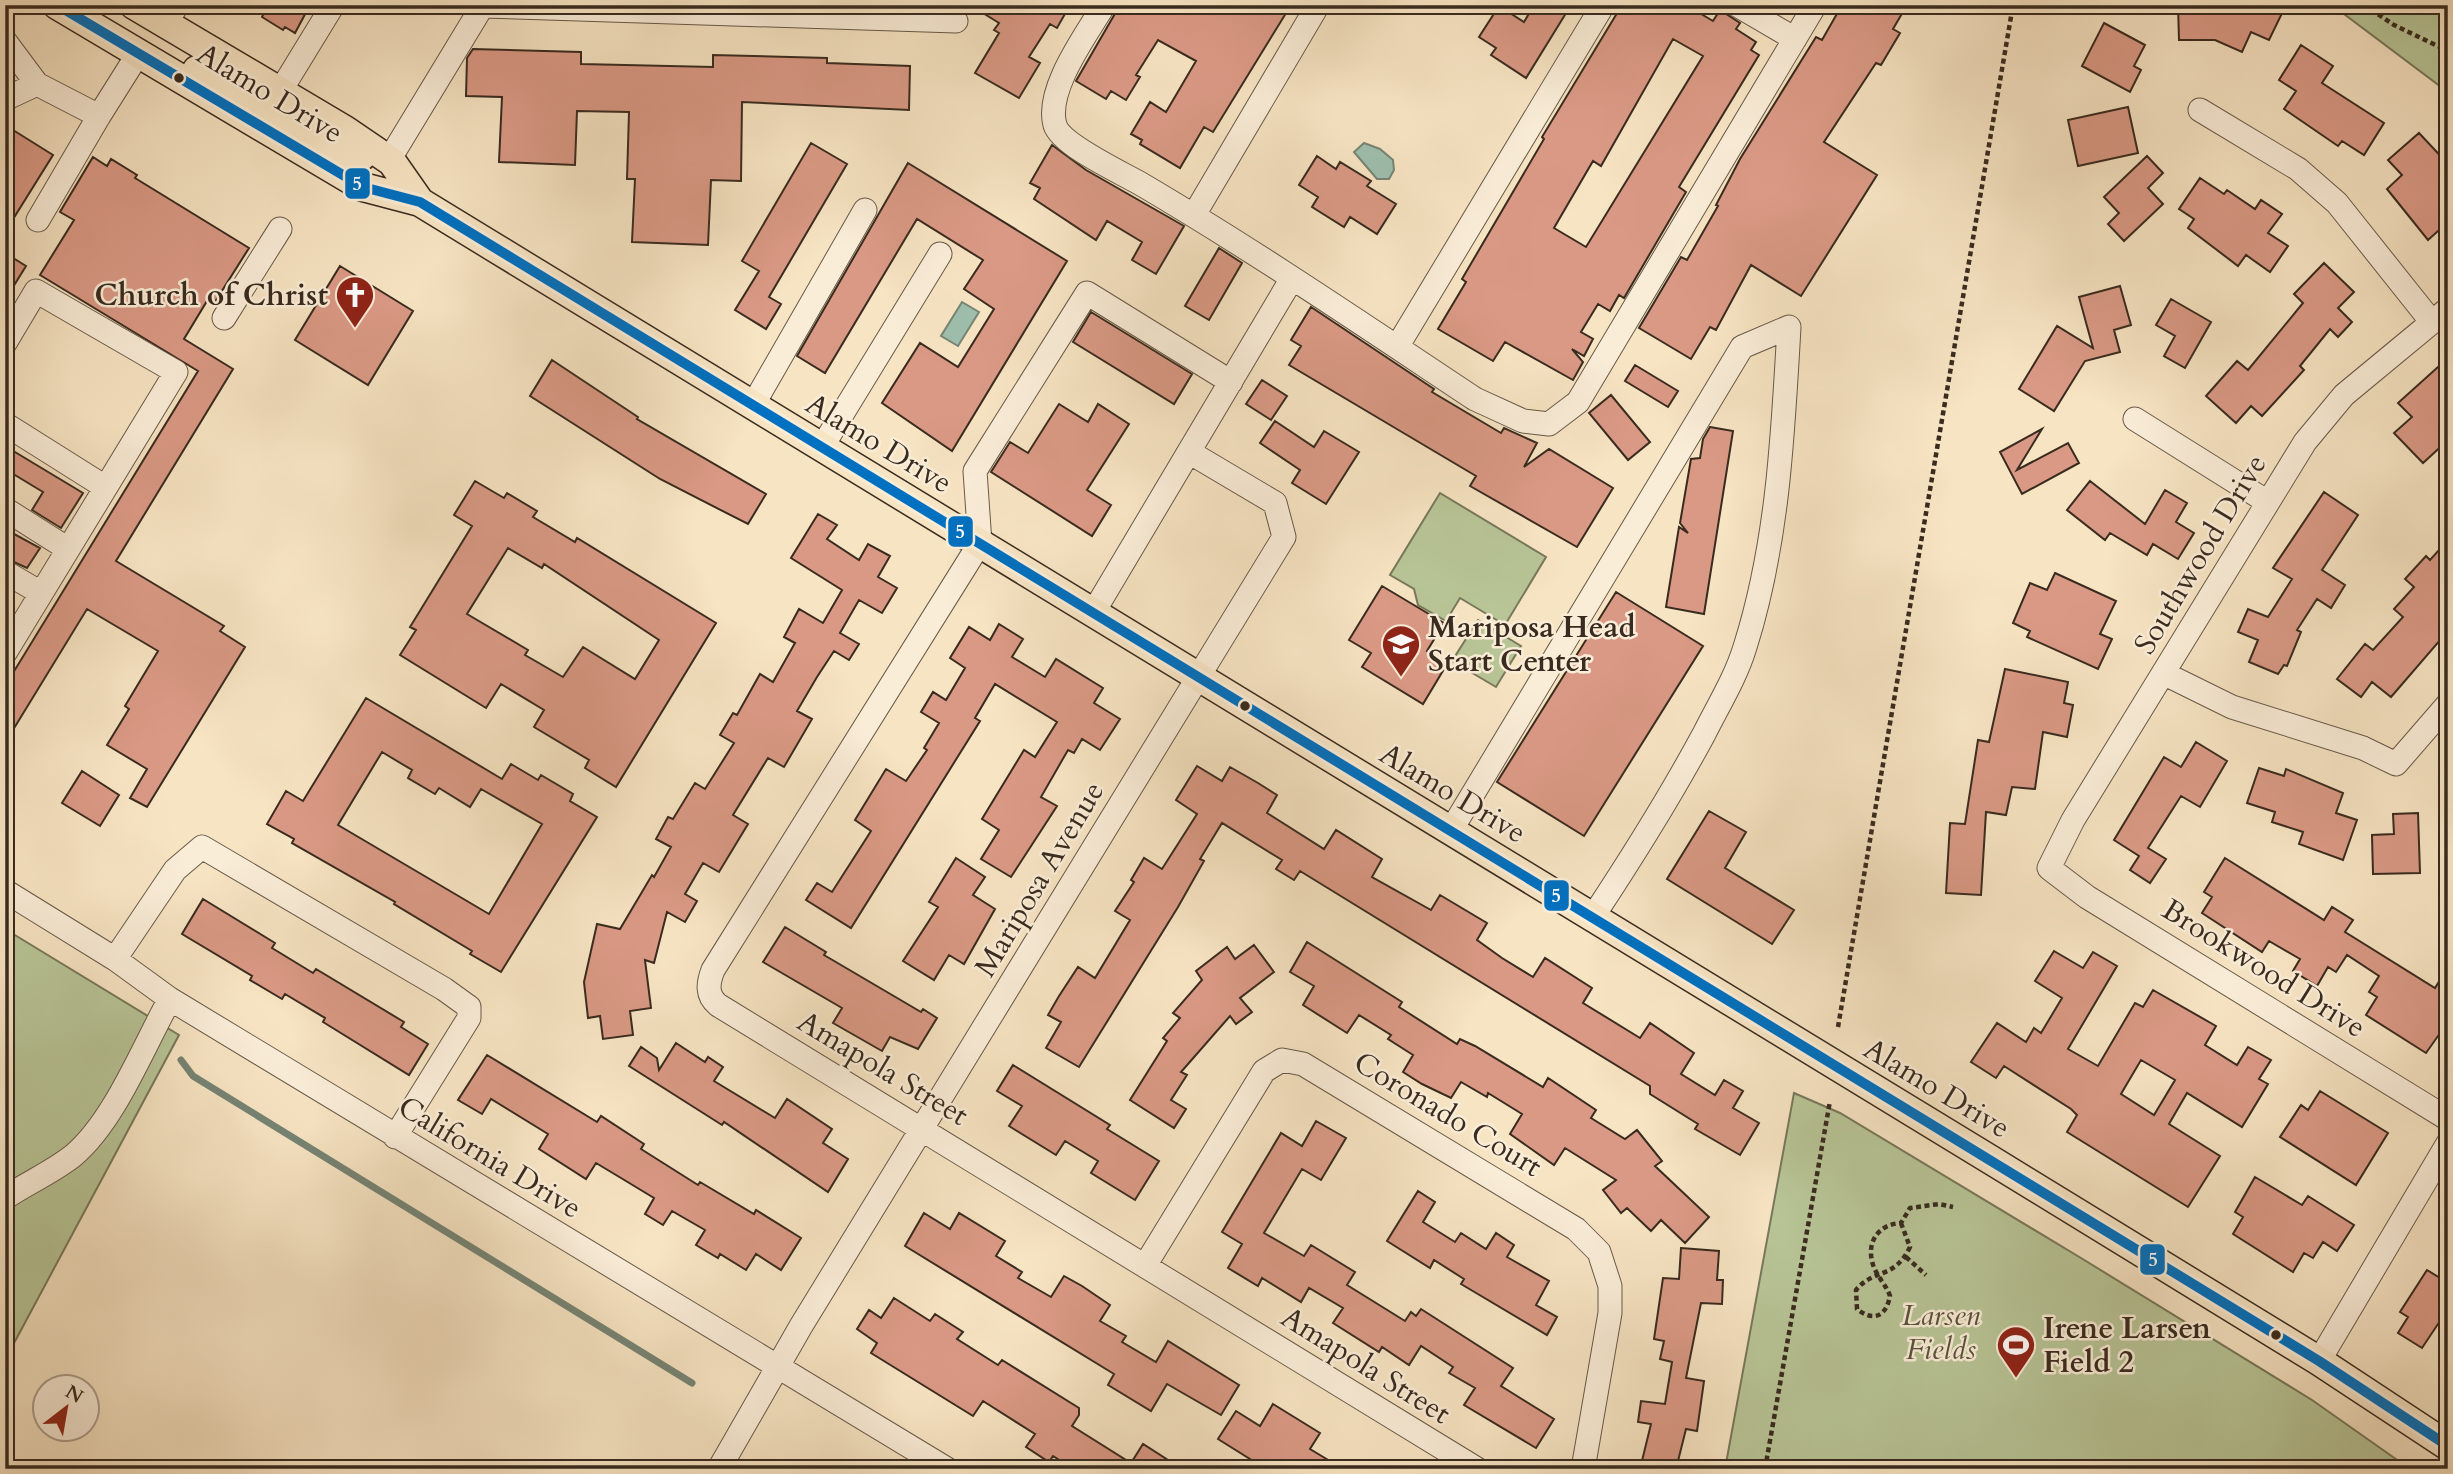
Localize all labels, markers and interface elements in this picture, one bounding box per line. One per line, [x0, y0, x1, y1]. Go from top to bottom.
street label: Alamo Drive [189, 34, 351, 153]
unlabelled marker [172, 71, 186, 85]
line badge: 5 [344, 167, 371, 200]
text: 5 [352, 171, 362, 197]
church icon: Church of Christ [334, 274, 376, 329]
place label: Church of Christ [95, 275, 328, 316]
street label: Alamo Drive [798, 384, 960, 503]
street label: Southwood Drive [2124, 447, 2276, 662]
line badge: 5 [947, 515, 974, 548]
text: 5 [955, 519, 965, 545]
place label: Mariposa Head Start Center [1428, 607, 1636, 682]
school or university icon: Mariposa Head Start Center [1380, 623, 1422, 678]
unlabelled marker [1238, 699, 1252, 713]
street label: Alamo Drive [1372, 734, 1534, 853]
street label: Mariposa Avenue [965, 774, 1114, 985]
line badge: 5 [1543, 879, 1570, 912]
text: 5 [1551, 883, 1561, 909]
street label: Brookwood Drive [2154, 889, 2373, 1048]
street label: Amapola Street [790, 1001, 976, 1136]
street label: Alamo Drive [1856, 1029, 2018, 1148]
street label: Coronado Court [1346, 1042, 1550, 1187]
street label: California Drive [390, 1086, 589, 1228]
line badge: 5 [2139, 1243, 2166, 1276]
text: 5 [2148, 1247, 2158, 1273]
park label: Larsen Fields [1902, 1295, 1981, 1370]
street label: Amapola Street [1273, 1297, 1459, 1434]
place label: Irene Larsen Field 2 [2043, 1308, 2211, 1383]
sports icon: Irene Larsen Field 2 [1995, 1324, 2037, 1379]
unlabelled marker [2269, 1328, 2283, 1342]
north arrow [32, 1372, 102, 1442]
text: N [60, 1379, 88, 1410]

